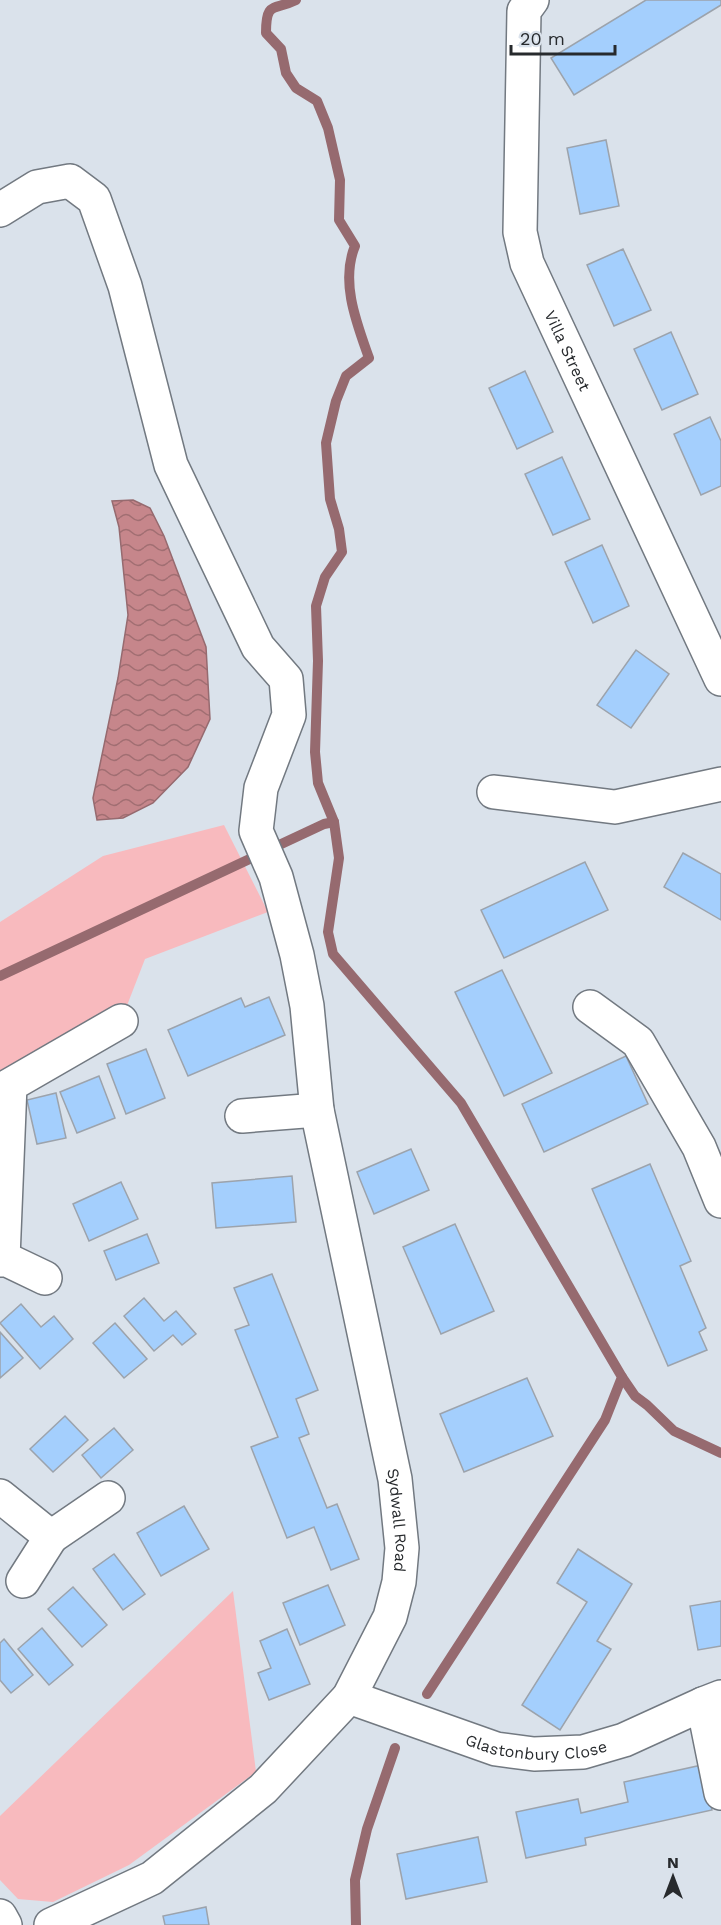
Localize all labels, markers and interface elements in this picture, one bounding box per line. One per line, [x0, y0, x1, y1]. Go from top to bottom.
scale bar [511, 18, 614, 56]
text: 20 m [520, 28, 565, 49]
street label: Villa Street [540, 307, 594, 394]
street label: Sydwall Road [383, 1467, 411, 1573]
street label: Glastonbury Close [463, 1730, 609, 1764]
north arrow [643, 1847, 703, 1907]
text: N [667, 1853, 679, 1872]

